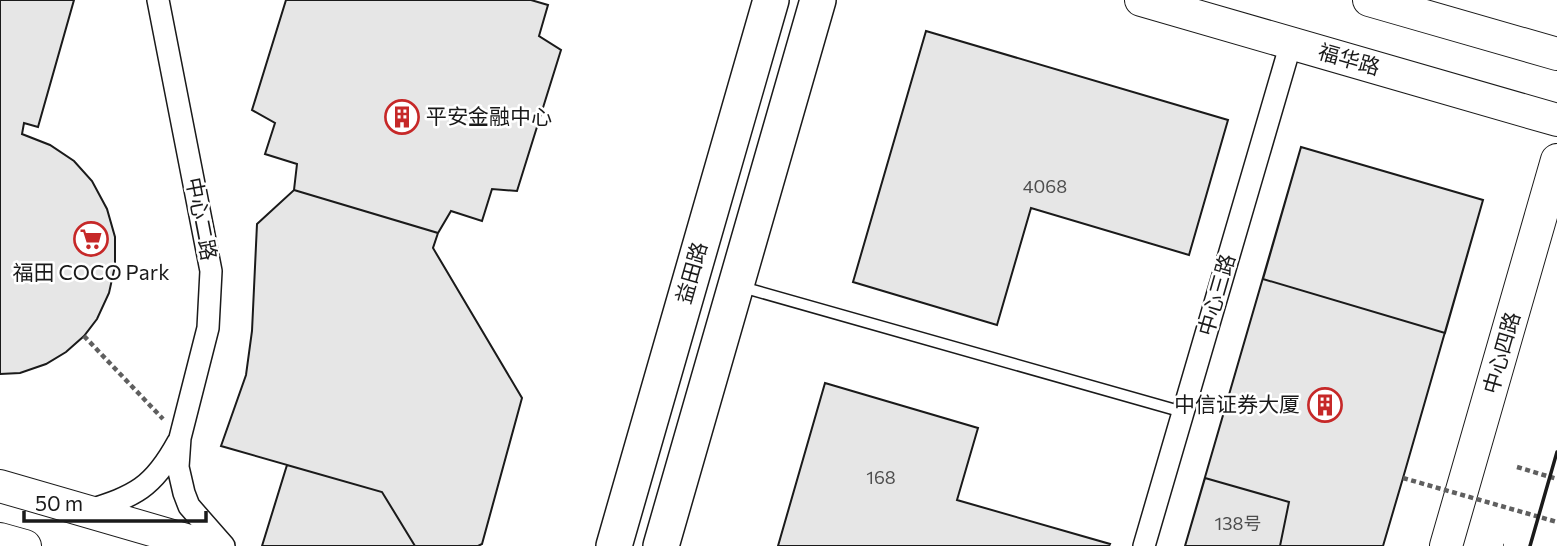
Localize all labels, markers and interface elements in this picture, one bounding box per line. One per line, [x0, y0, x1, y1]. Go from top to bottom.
street label: 福华路 [1316, 38, 1383, 79]
building icon: 平安金融中心 [383, 98, 421, 136]
place label: 平安金融中心 [426, 103, 552, 128]
street label: 中心二路 [182, 175, 223, 262]
house number: 4068 [1023, 175, 1067, 197]
supermarket icon: 福田 COCO Park [72, 220, 110, 258]
street label: 益田路 [670, 239, 711, 306]
street label: 中心三路 [1192, 251, 1239, 338]
place label: 福田 COCO Park [12, 259, 170, 284]
street label: 中心四路 [1477, 309, 1524, 396]
building icon: 中信证券大厦 [1306, 386, 1344, 424]
place label: 中信证券大厦 [1174, 391, 1300, 416]
house number: 168 [866, 466, 896, 488]
scale bar [24, 480, 206, 524]
text: 50 m [35, 490, 83, 515]
house number: 138号 [1215, 512, 1261, 534]

